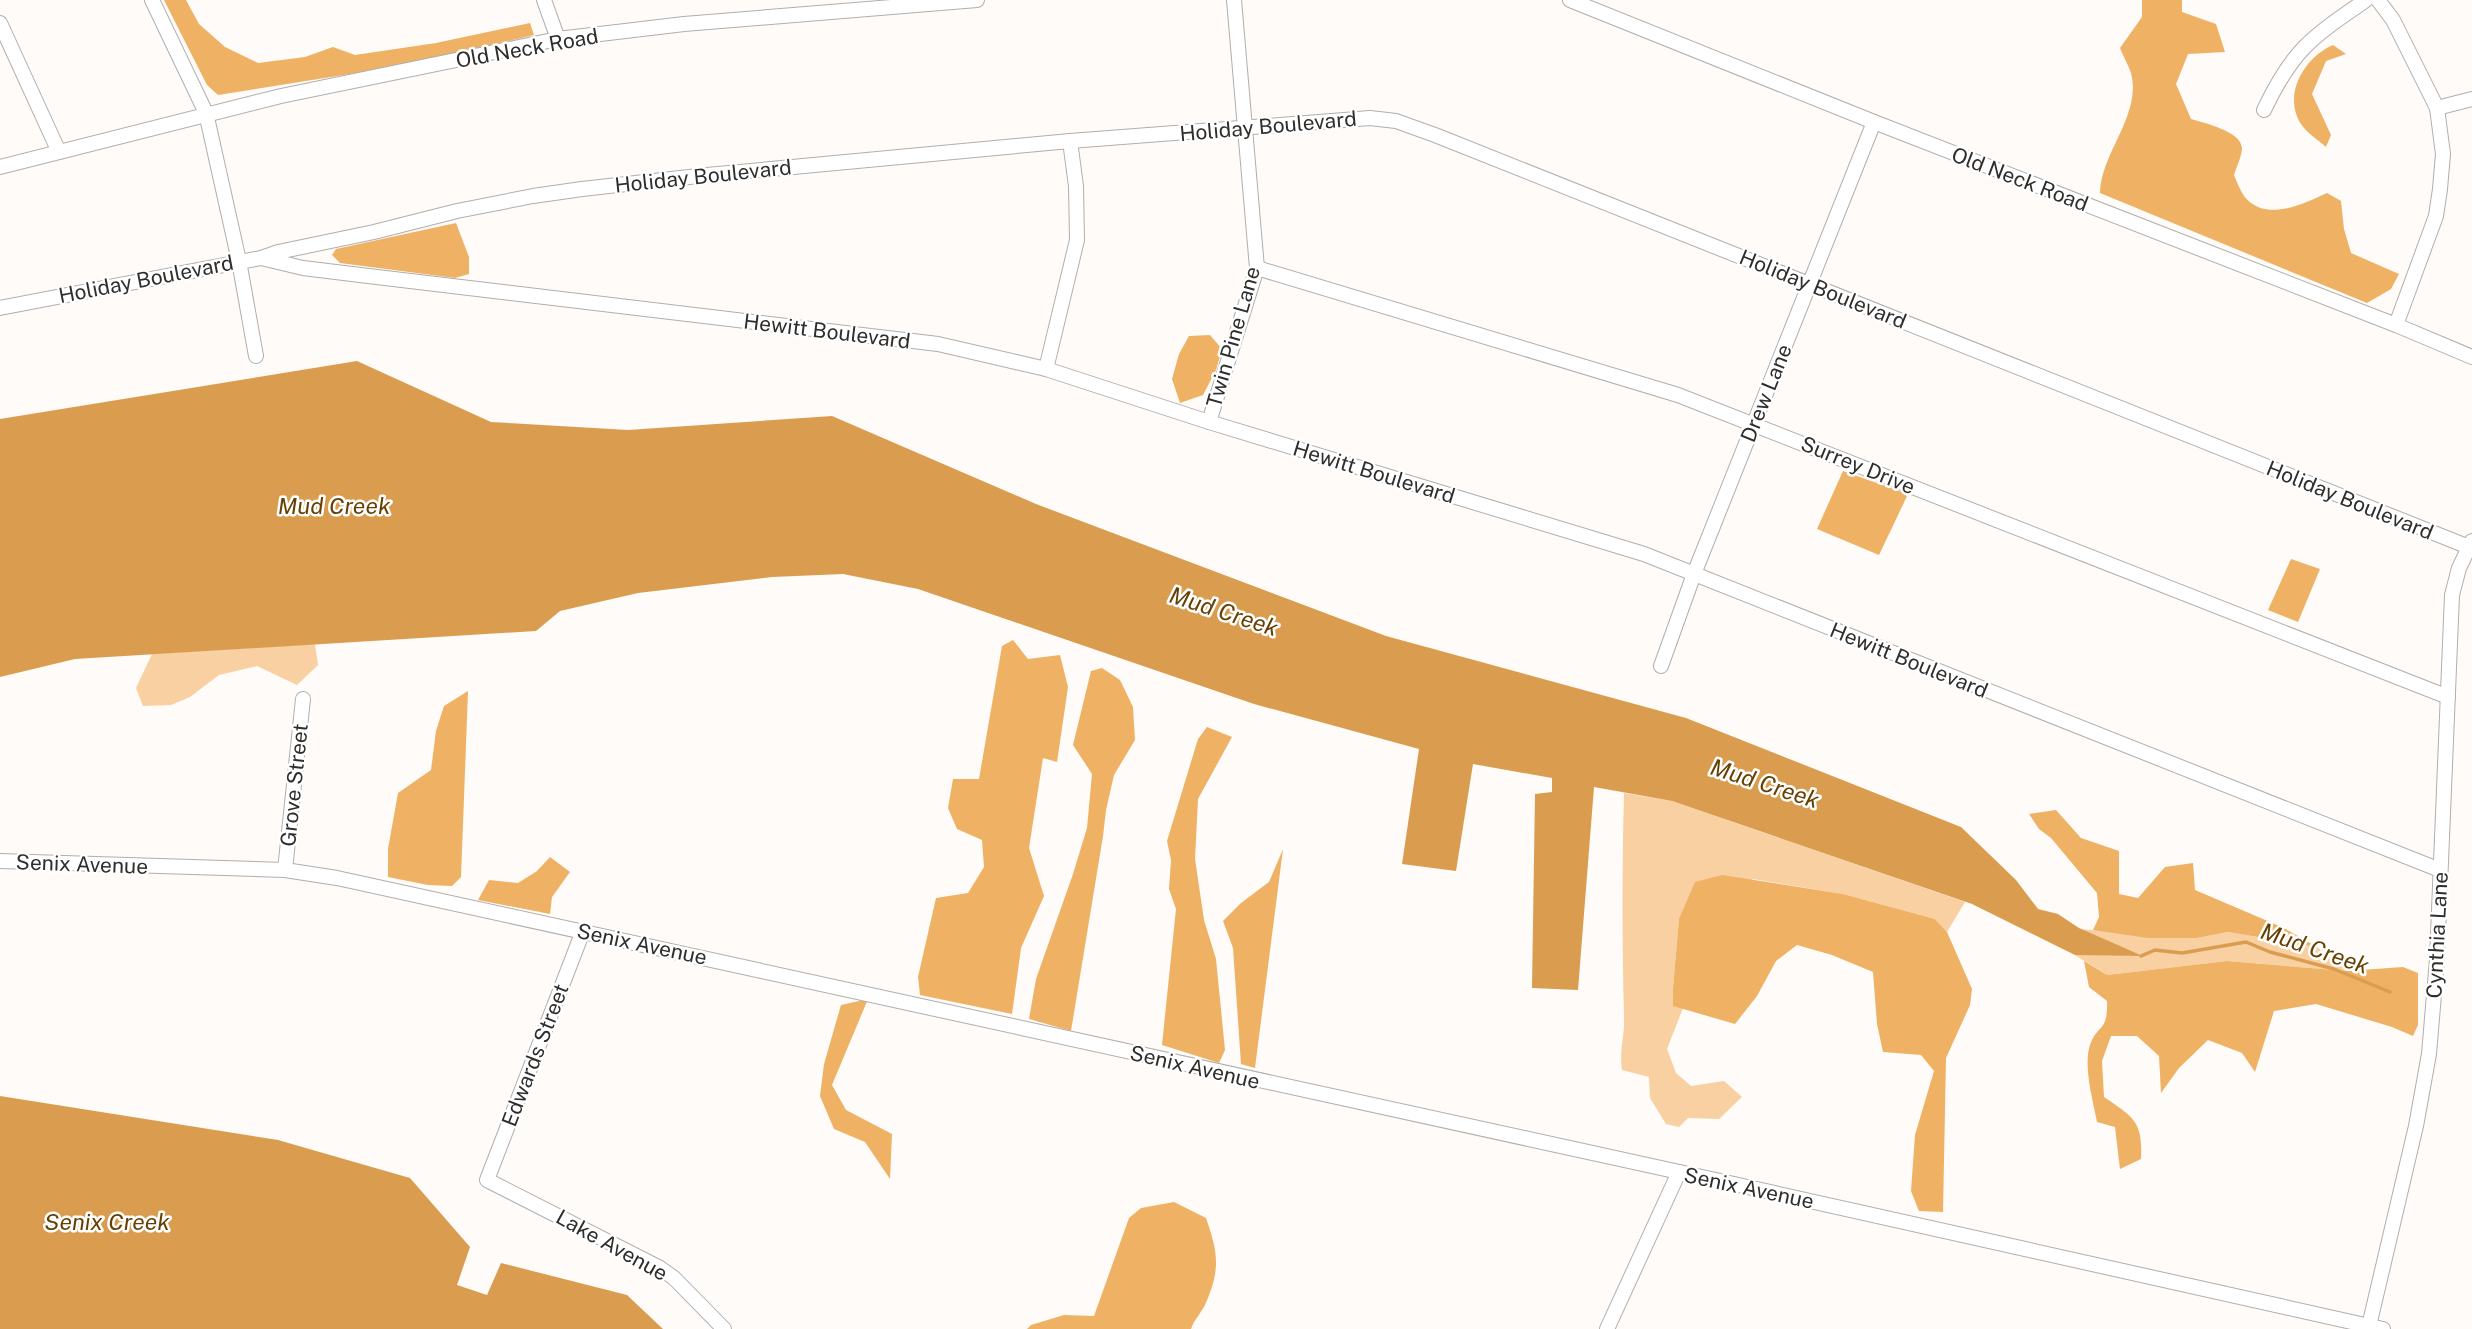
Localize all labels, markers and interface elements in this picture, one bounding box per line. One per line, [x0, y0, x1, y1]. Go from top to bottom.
street label: Old Neck Road [454, 23, 600, 73]
street label: Holiday Boulevard [1178, 106, 1358, 146]
street label: Old Neck Road [1948, 141, 2092, 217]
street label: Holiday Boulevard [613, 154, 793, 198]
street label: Holiday Boulevard [1736, 244, 1910, 334]
street label: Holiday Boulevard [56, 250, 236, 308]
street label: Twin Pine Lane [1201, 264, 1265, 410]
street label: Hewitt Boulevard [742, 308, 912, 354]
street label: Drew Lane [1735, 340, 1797, 446]
street label: Surrey Drive [1797, 431, 1919, 499]
street label: Hewitt Boulevard [1290, 435, 1458, 509]
street label: Holiday Boulevard [2263, 455, 2437, 545]
water label: Mud Creek [278, 492, 391, 519]
water label: Mud Creek [1166, 581, 1282, 641]
street label: Hewitt Boulevard [1826, 617, 1992, 703]
street label: Grove Street [275, 722, 313, 848]
water label: Mud Creek [1707, 753, 1823, 813]
street label: Senix Avenue [15, 849, 149, 879]
street label: Cynthia Lane [2421, 871, 2453, 999]
water label: Mud Creek [2257, 917, 2373, 979]
street label: Senix Avenue [575, 918, 709, 970]
street label: Edwards Street [496, 980, 574, 1130]
street label: Senix Avenue [1128, 1040, 1262, 1094]
street label: Senix Avenue [1682, 1162, 1816, 1214]
street label: Lake Avenue [552, 1204, 672, 1286]
water label: Senix Creek [44, 1208, 170, 1235]

